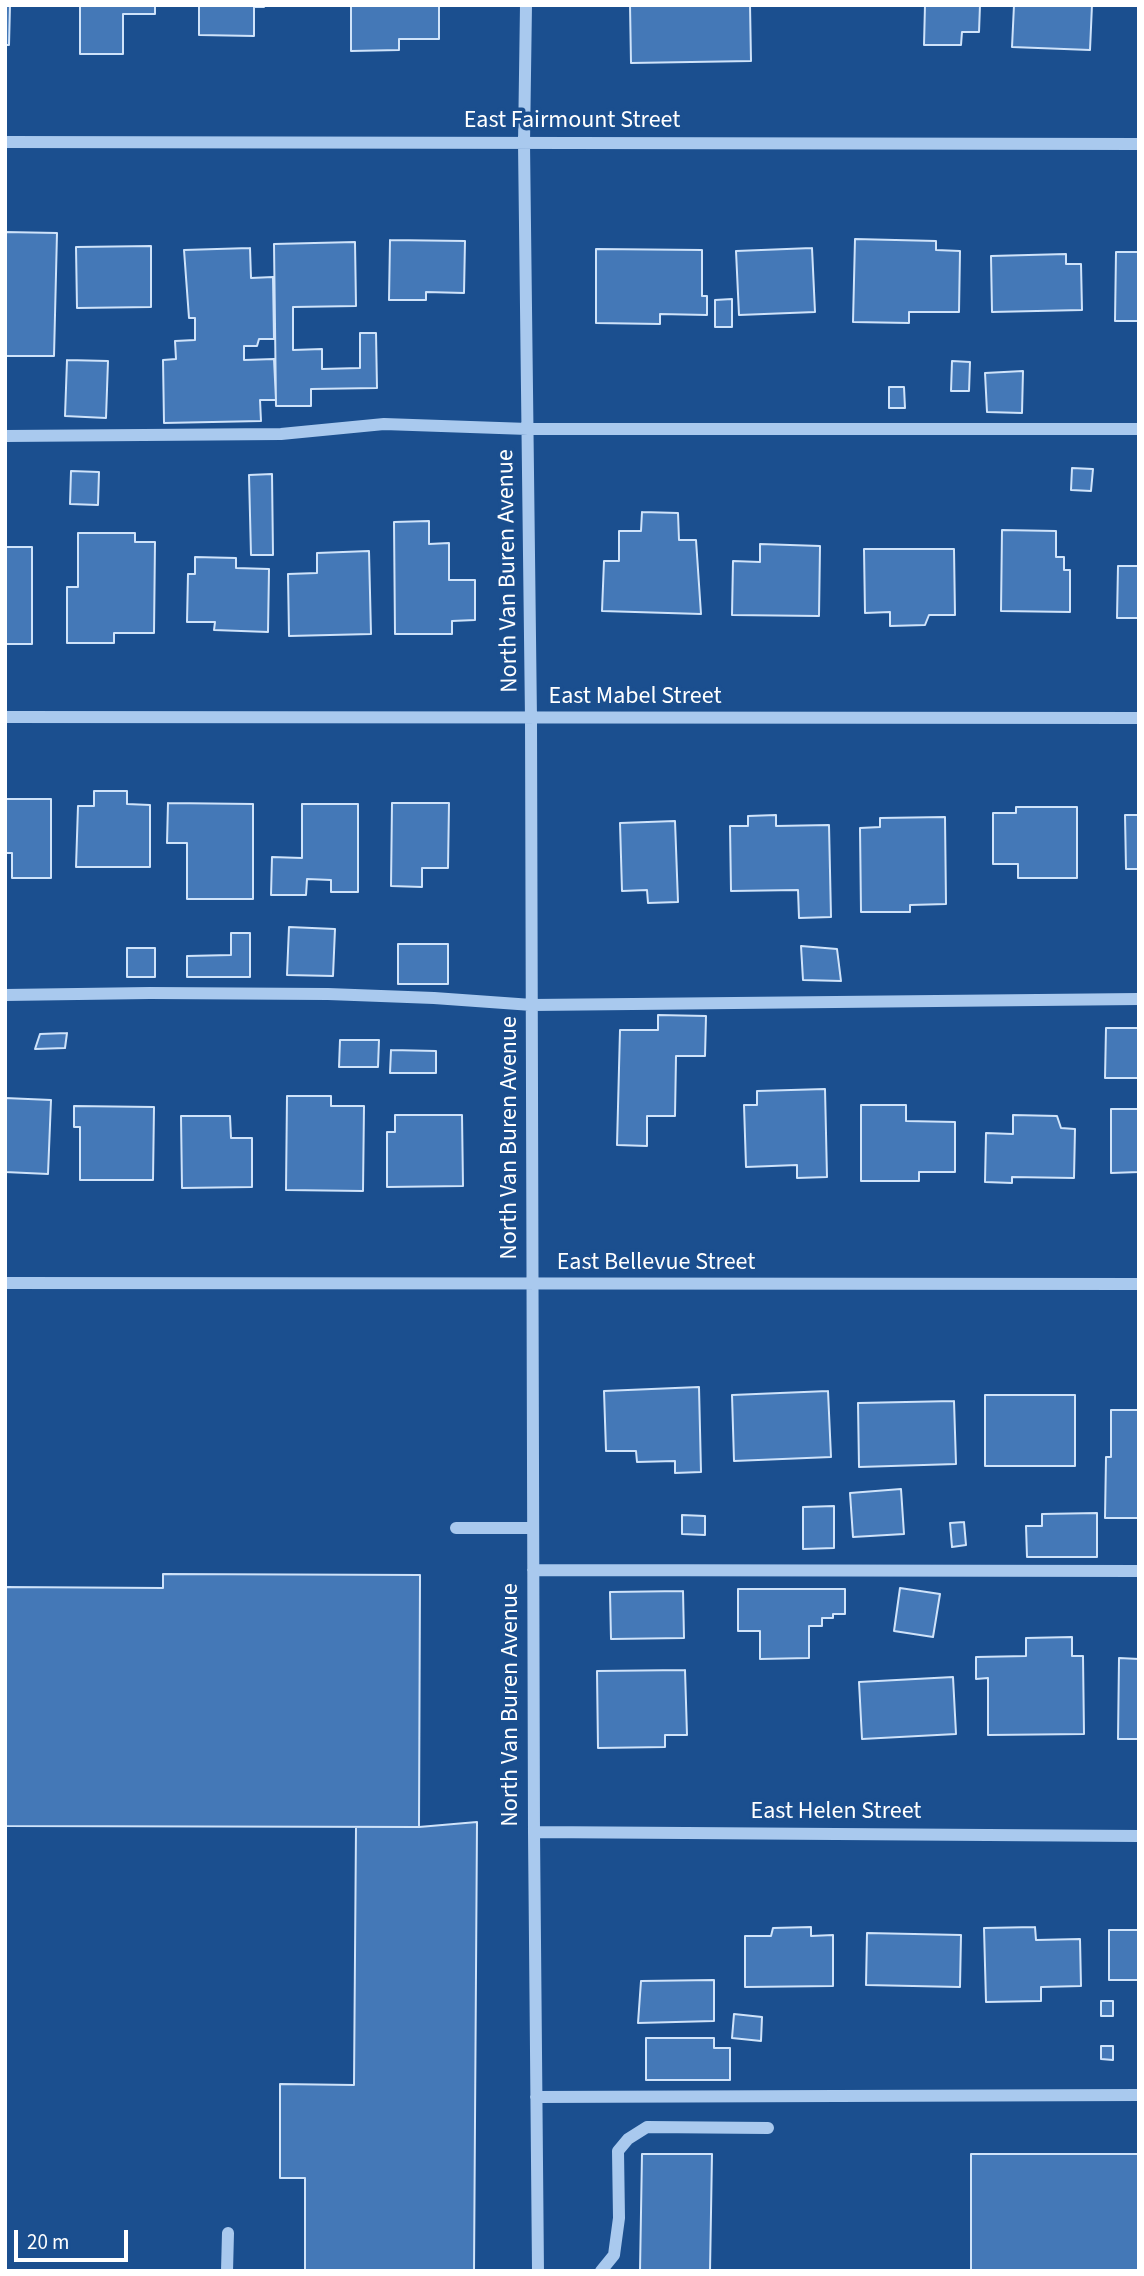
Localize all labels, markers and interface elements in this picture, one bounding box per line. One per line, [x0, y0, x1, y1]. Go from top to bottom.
street label: East Fairmount Street [464, 108, 680, 136]
street label: North Van Buren Avenue [492, 449, 526, 693]
street label: East Mabel Street [549, 684, 721, 712]
street label: North Van Buren Avenue [497, 1016, 525, 1260]
street label: East Bellevue Street [557, 1250, 755, 1278]
street label: North Van Buren Avenue [498, 1583, 526, 1827]
street label: East Helen Street [751, 1799, 921, 1827]
scale bar [18, 2216, 131, 2260]
text: 20 m [27, 2227, 69, 2257]

